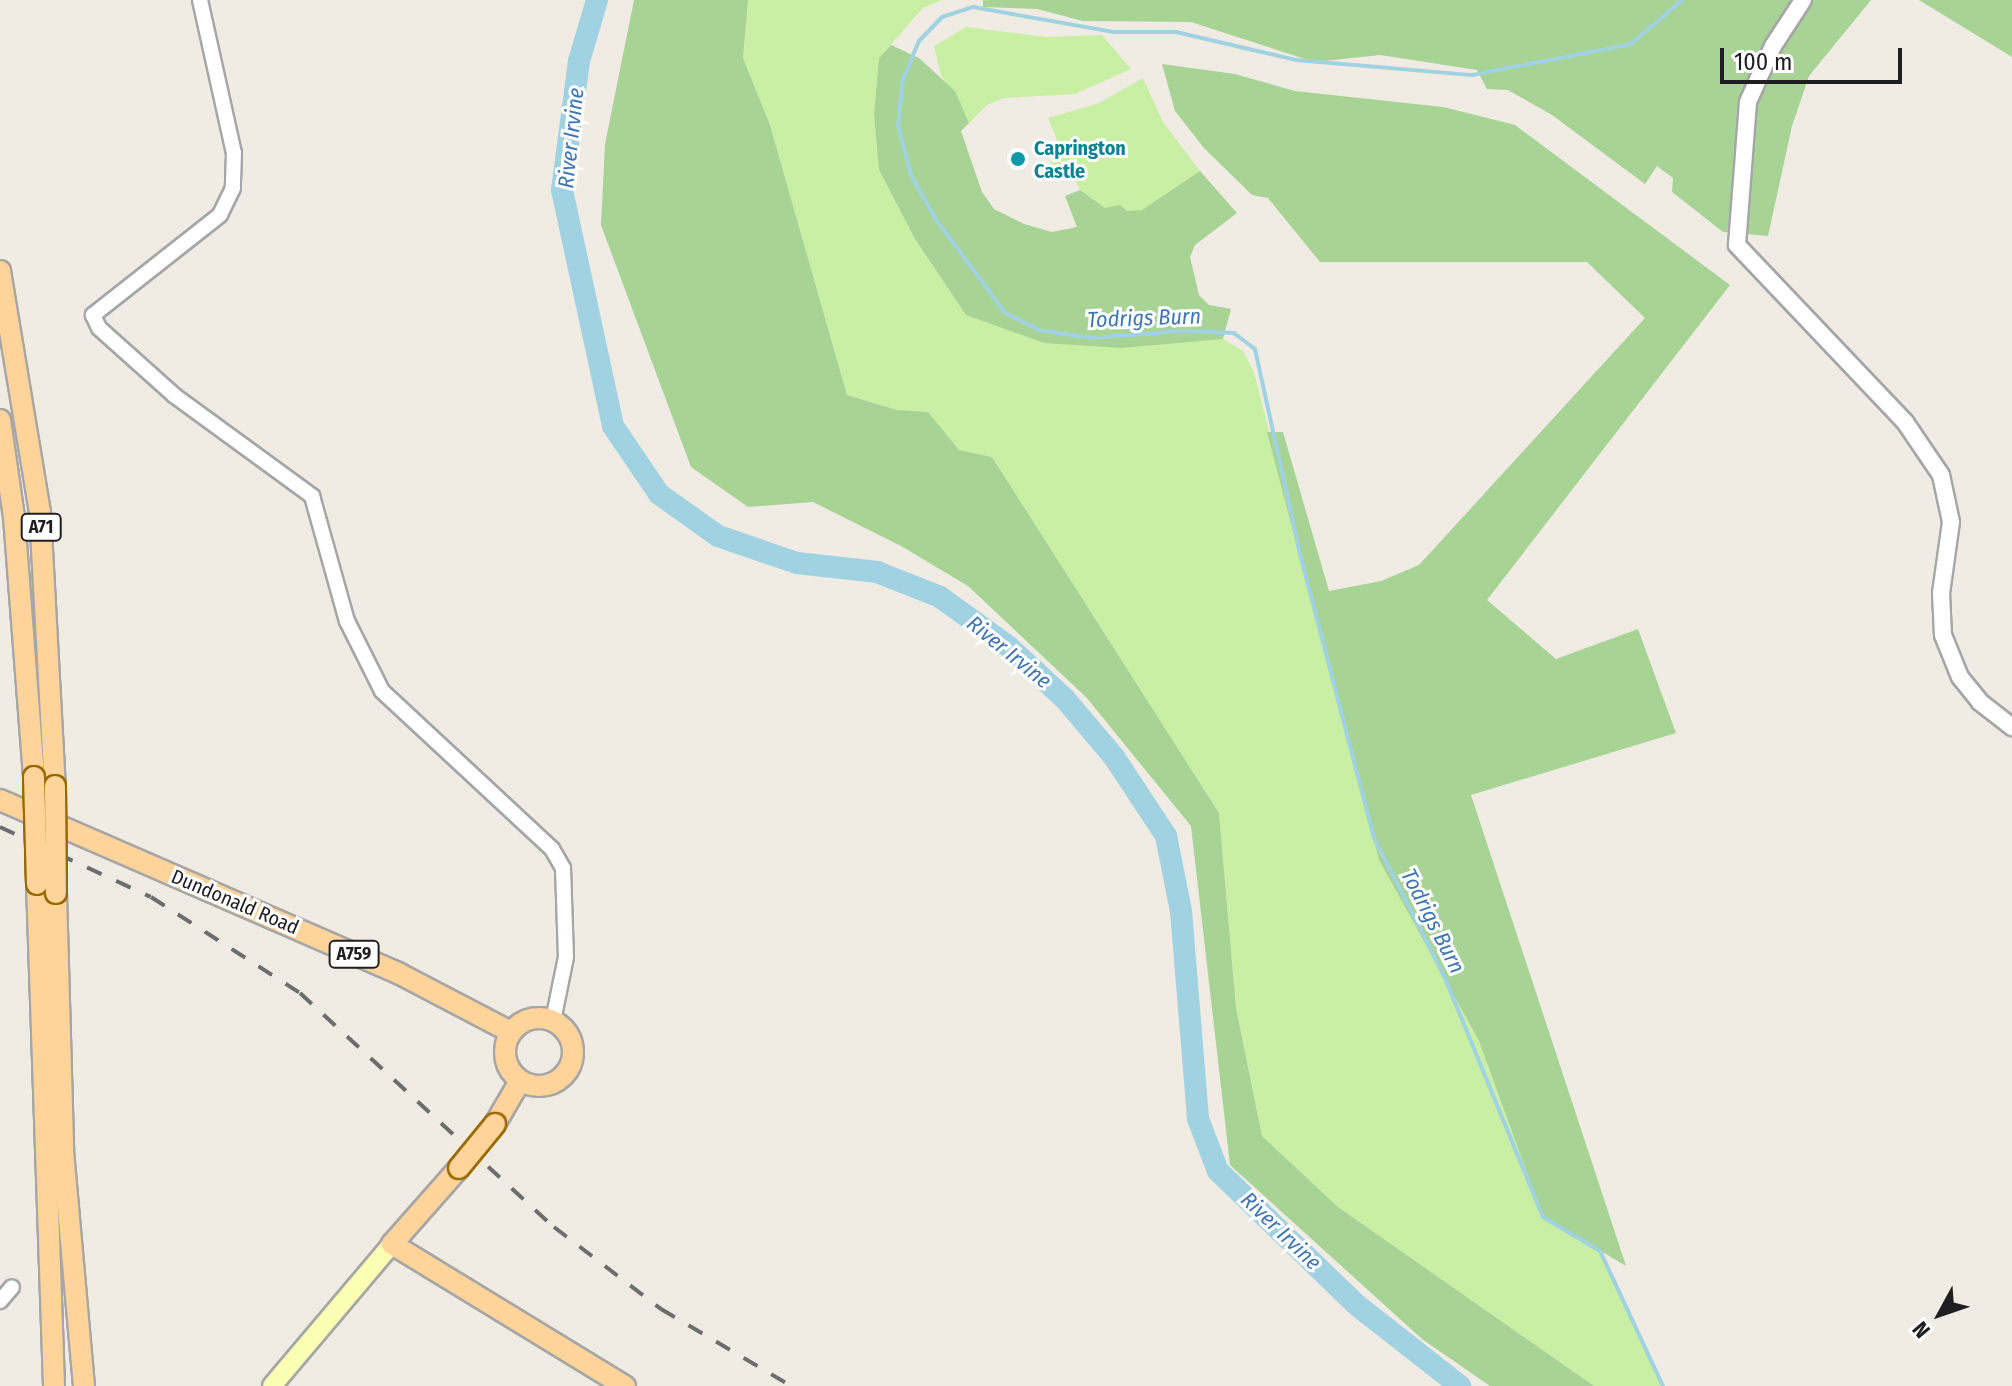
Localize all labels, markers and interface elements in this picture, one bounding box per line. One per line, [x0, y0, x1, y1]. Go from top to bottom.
scale bar [1724, 32, 1906, 82]
text: 100 m [1734, 48, 1792, 76]
water label: River Irvine [553, 86, 589, 190]
place label: Caprington Castle [1034, 136, 1126, 183]
marker: Caprington Castle [1009, 150, 1027, 168]
water label: Todrigs Burn [1087, 303, 1201, 333]
road number: A71 [19, 513, 63, 541]
water label: River Irvine [961, 610, 1057, 694]
street label: Dundonald Road [168, 864, 302, 940]
water label: Todrigs Burn [1395, 864, 1471, 978]
road number: A759 [328, 940, 380, 968]
water label: River Irvine [1236, 1186, 1326, 1276]
north arrow [1900, 1274, 1980, 1354]
text: N [1907, 1316, 1936, 1343]

